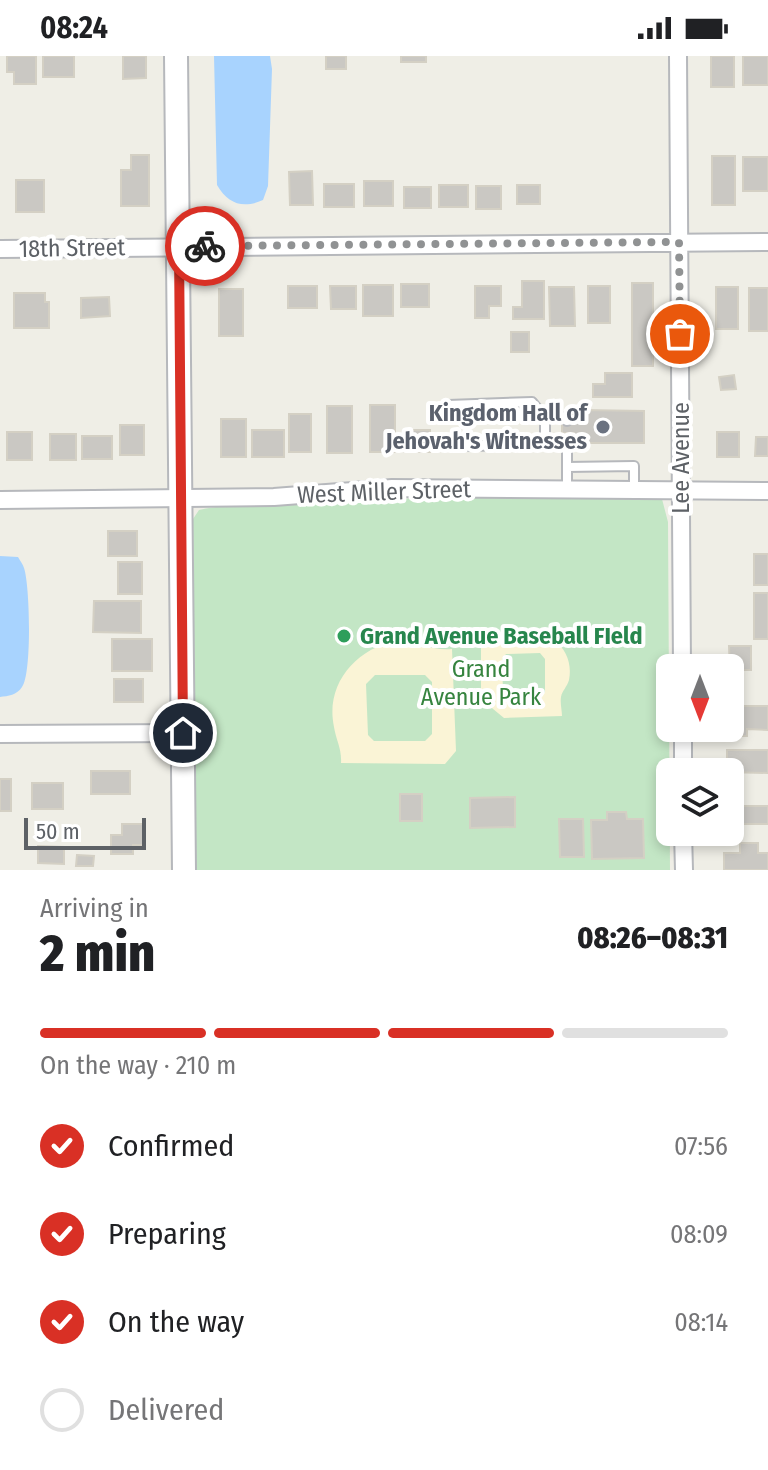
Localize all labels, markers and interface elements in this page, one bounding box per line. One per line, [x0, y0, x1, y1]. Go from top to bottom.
text: 08:24 [40, 10, 108, 46]
courier [165, 206, 245, 286]
icon: bike [183, 224, 227, 268]
street label: 18th Street [19, 233, 126, 263]
pin [646, 300, 714, 368]
icon: bag [658, 312, 702, 356]
place label: Kingdom Hall of Jehovah's Witnesses [384, 399, 589, 455]
street label: Lee Avenue [667, 402, 695, 514]
marker: Kingdom Hall of Jehovah's Witnesses [594, 418, 612, 436]
street label: West Miller Street [297, 475, 472, 509]
place label: Grand Avenue Baseball FIeld [360, 622, 643, 650]
marker: Grand Avenue Baseball FIeld [335, 627, 353, 645]
north arrow [656, 654, 744, 742]
map controls [656, 654, 744, 846]
park label: Grand Avenue Park [421, 655, 542, 711]
pin [149, 699, 217, 767]
icon: home [161, 711, 205, 755]
button: layers [656, 758, 744, 846]
scale bar [24, 814, 146, 850]
text: 50 m [36, 818, 80, 845]
text: Arriving in [40, 893, 149, 924]
text: 08:26–08:31 [577, 920, 728, 956]
text: 2 min [40, 922, 155, 985]
text: On the way · 210 m [40, 1050, 236, 1081]
icon: check [40, 1124, 84, 1168]
text: Confirmed [108, 1128, 234, 1164]
text: 07:56 [674, 1131, 728, 1162]
icon: check [40, 1212, 84, 1256]
text: Preparing [108, 1216, 226, 1252]
text: 08:09 [670, 1219, 728, 1250]
icon: check [40, 1300, 84, 1344]
text: On the way [108, 1304, 244, 1340]
text: 08:14 [674, 1307, 728, 1338]
text: Delivered [108, 1392, 224, 1428]

